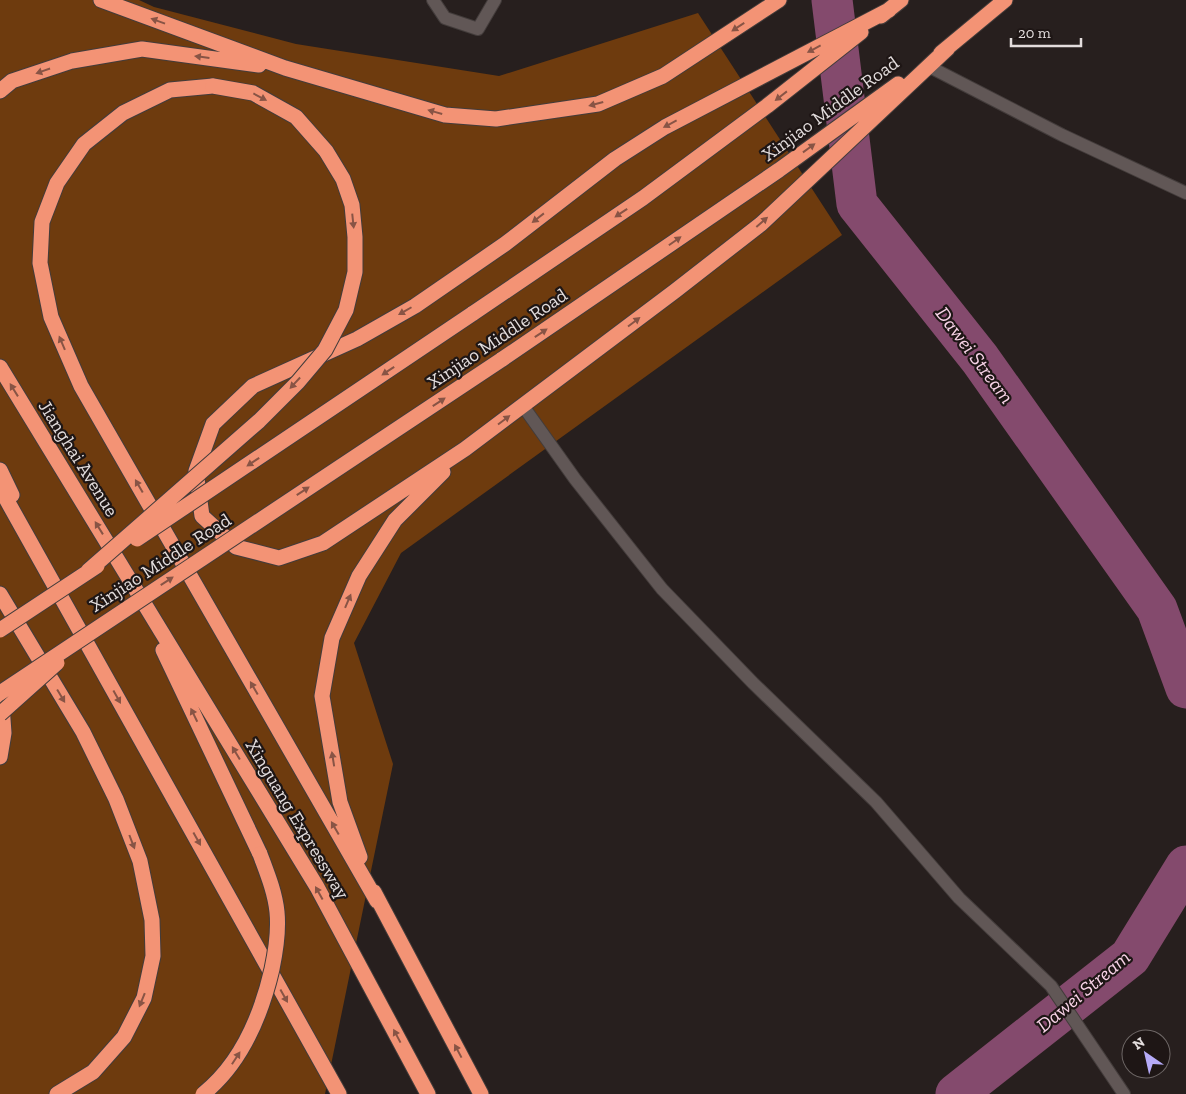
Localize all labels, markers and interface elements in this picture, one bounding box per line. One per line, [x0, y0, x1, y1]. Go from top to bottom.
scale bar [1011, 15, 1081, 47]
one-way arrow [150, 17, 165, 24]
one-way arrow [731, 22, 745, 31]
text: 20 m [1018, 24, 1051, 42]
one-way arrow [807, 45, 822, 53]
street label: Xinjiao Middle Road [757, 51, 904, 166]
one-way arrow [194, 53, 210, 61]
one-way arrow [35, 67, 50, 75]
one-way arrow [774, 90, 787, 101]
one-way arrow [253, 93, 267, 101]
one-way arrow [588, 100, 603, 108]
one-way arrow [428, 108, 443, 116]
one-way arrow [663, 120, 678, 128]
one-way arrow [802, 143, 816, 153]
one-way arrow [615, 208, 628, 218]
one-way arrow [349, 213, 357, 229]
one-way arrow [532, 213, 545, 224]
one-way arrow [755, 217, 768, 228]
one-way arrow [668, 236, 682, 246]
street label: Xinjiao Middle Road [423, 283, 572, 394]
water label: Dawei Stream [931, 302, 1019, 408]
one-way arrow [398, 307, 412, 316]
one-way arrow [627, 317, 640, 328]
one-way arrow [534, 328, 548, 338]
one-way arrow [58, 336, 66, 350]
one-way arrow [381, 366, 395, 376]
one-way arrow [289, 377, 301, 389]
one-way arrow [9, 383, 18, 396]
street label: Jianghai Avenue [34, 396, 124, 521]
one-way arrow [432, 397, 446, 407]
one-way arrow [497, 415, 511, 425]
one-way arrow [246, 457, 260, 466]
one-way arrow [134, 479, 143, 493]
one-way arrow [297, 487, 310, 496]
street label: Xinjiao Middle Road [85, 508, 236, 617]
one-way arrow [94, 522, 103, 535]
one-way arrow [161, 576, 174, 586]
one-way arrow [345, 594, 353, 608]
one-way arrow [250, 681, 259, 694]
one-way arrow [57, 689, 66, 702]
one-way arrow [113, 691, 122, 704]
one-way arrow [190, 708, 198, 722]
street label: Xinguang Expressway [241, 735, 354, 903]
one-way arrow [231, 747, 240, 760]
one-way arrow [328, 751, 336, 767]
one-way arrow [331, 822, 340, 835]
one-way arrow [192, 832, 201, 846]
one-way arrow [129, 834, 136, 849]
one-way arrow [315, 886, 324, 899]
water label: Dawei Stream [1031, 945, 1135, 1037]
one-way arrow [280, 989, 289, 1003]
one-way arrow [138, 993, 146, 1007]
one-way arrow [392, 1029, 401, 1042]
north arrow [1121, 1029, 1171, 1079]
text: N [1130, 1033, 1148, 1054]
one-way arrow [454, 1044, 462, 1058]
one-way arrow [231, 1051, 240, 1065]

